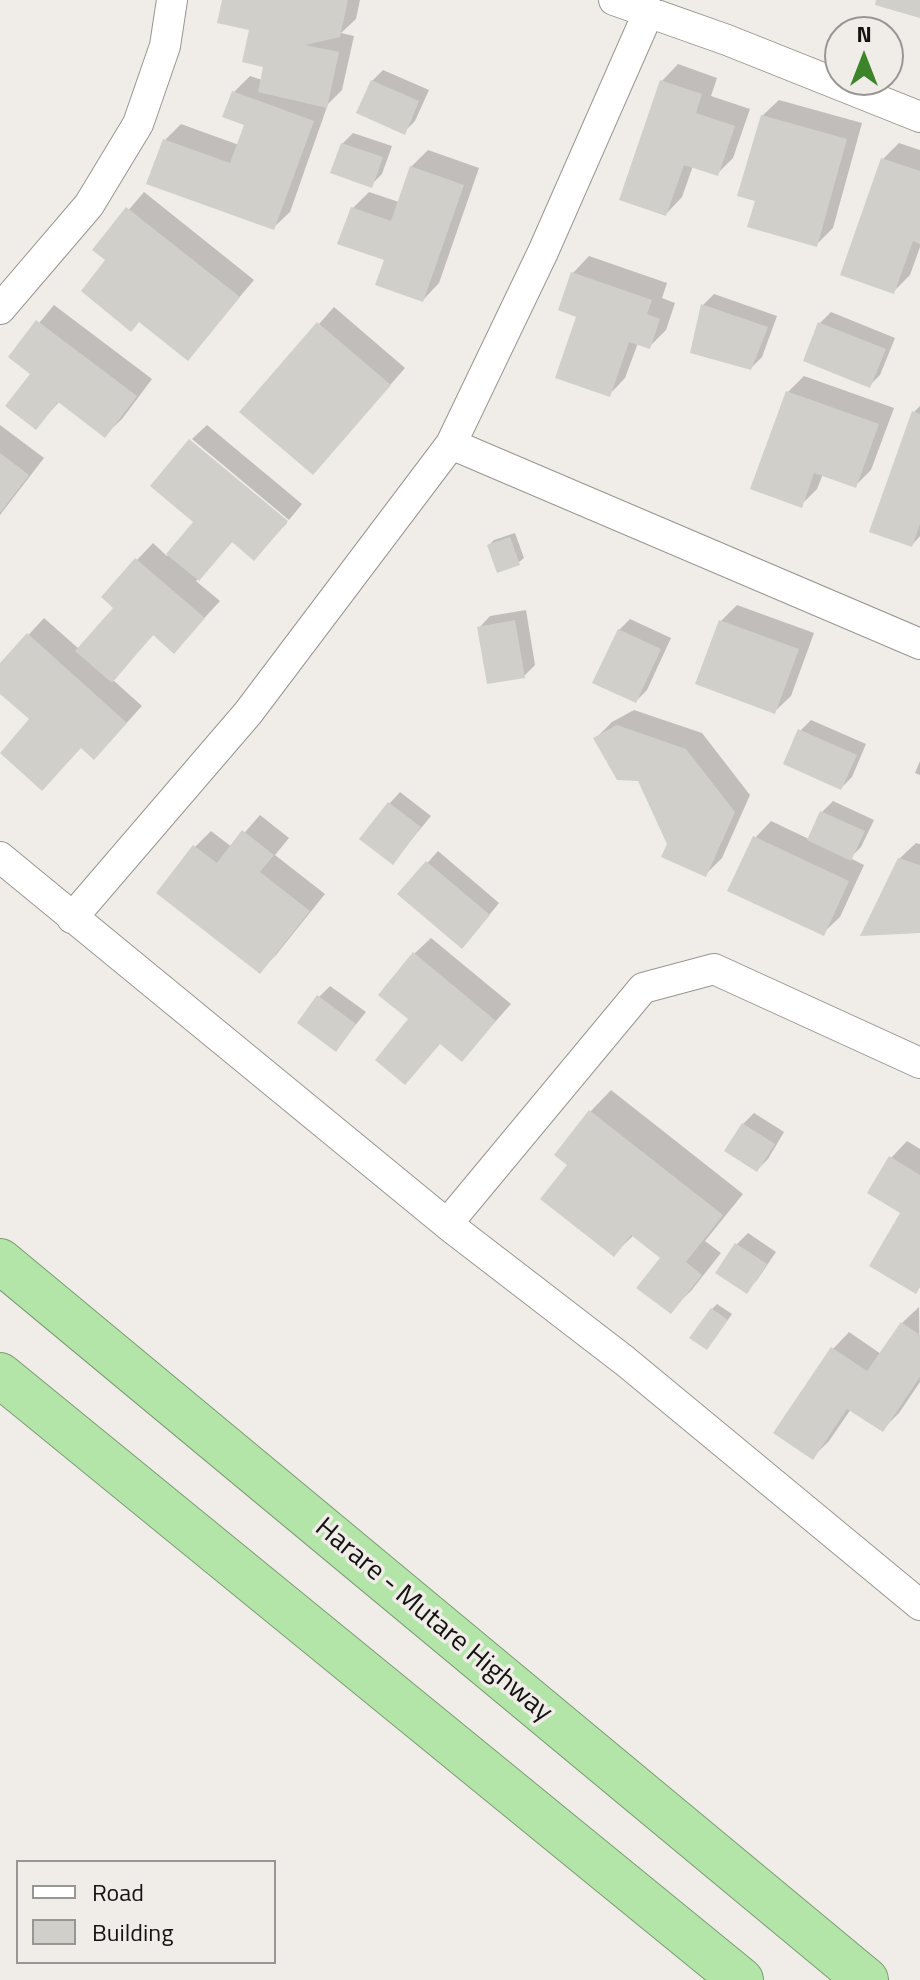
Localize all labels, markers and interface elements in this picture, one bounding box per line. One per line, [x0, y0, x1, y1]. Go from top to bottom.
north arrow [824, 16, 904, 96]
text: N [856, 17, 872, 51]
street label: Harare - Mutare Highway [307, 1512, 559, 1730]
legend [16, 1860, 276, 1964]
text: Road [92, 1874, 144, 1910]
text: Building [92, 1914, 174, 1950]

